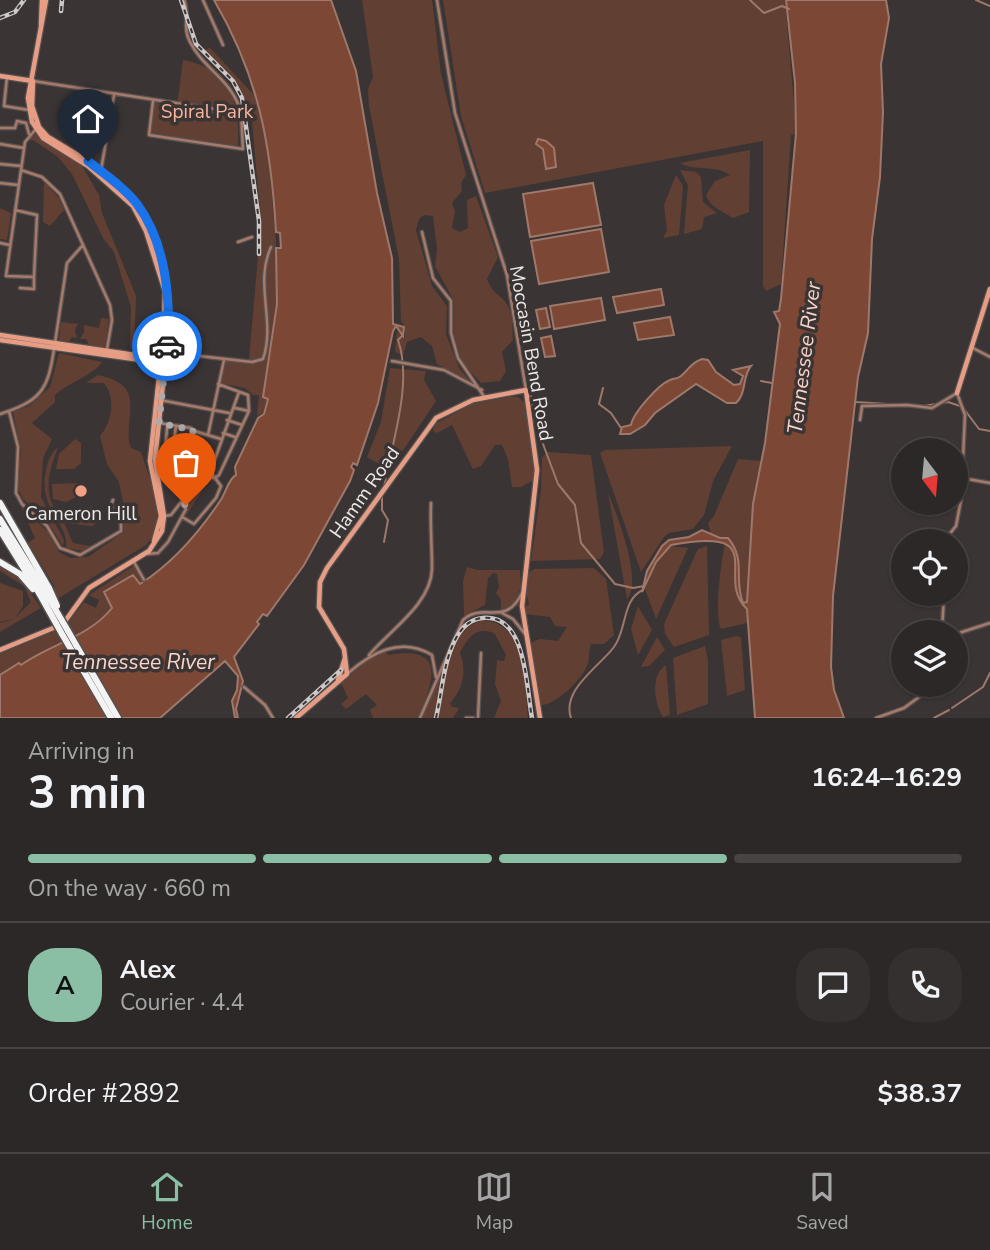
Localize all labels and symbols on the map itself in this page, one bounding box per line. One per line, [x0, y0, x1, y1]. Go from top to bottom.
pin [58, 89, 118, 161]
park label: Spiral Park [161, 99, 254, 125]
street label: Moccasin Bend Road [503, 264, 559, 443]
water label: Tennessee River [781, 280, 827, 436]
courier [132, 311, 202, 381]
pin [156, 433, 216, 505]
north arrow [891, 438, 968, 514]
street label: Hamm Road [324, 442, 406, 544]
marker: Cameron Hill [73, 483, 89, 499]
place label: Cameron Hill [25, 501, 137, 527]
water label: Tennessee River [61, 648, 215, 676]

